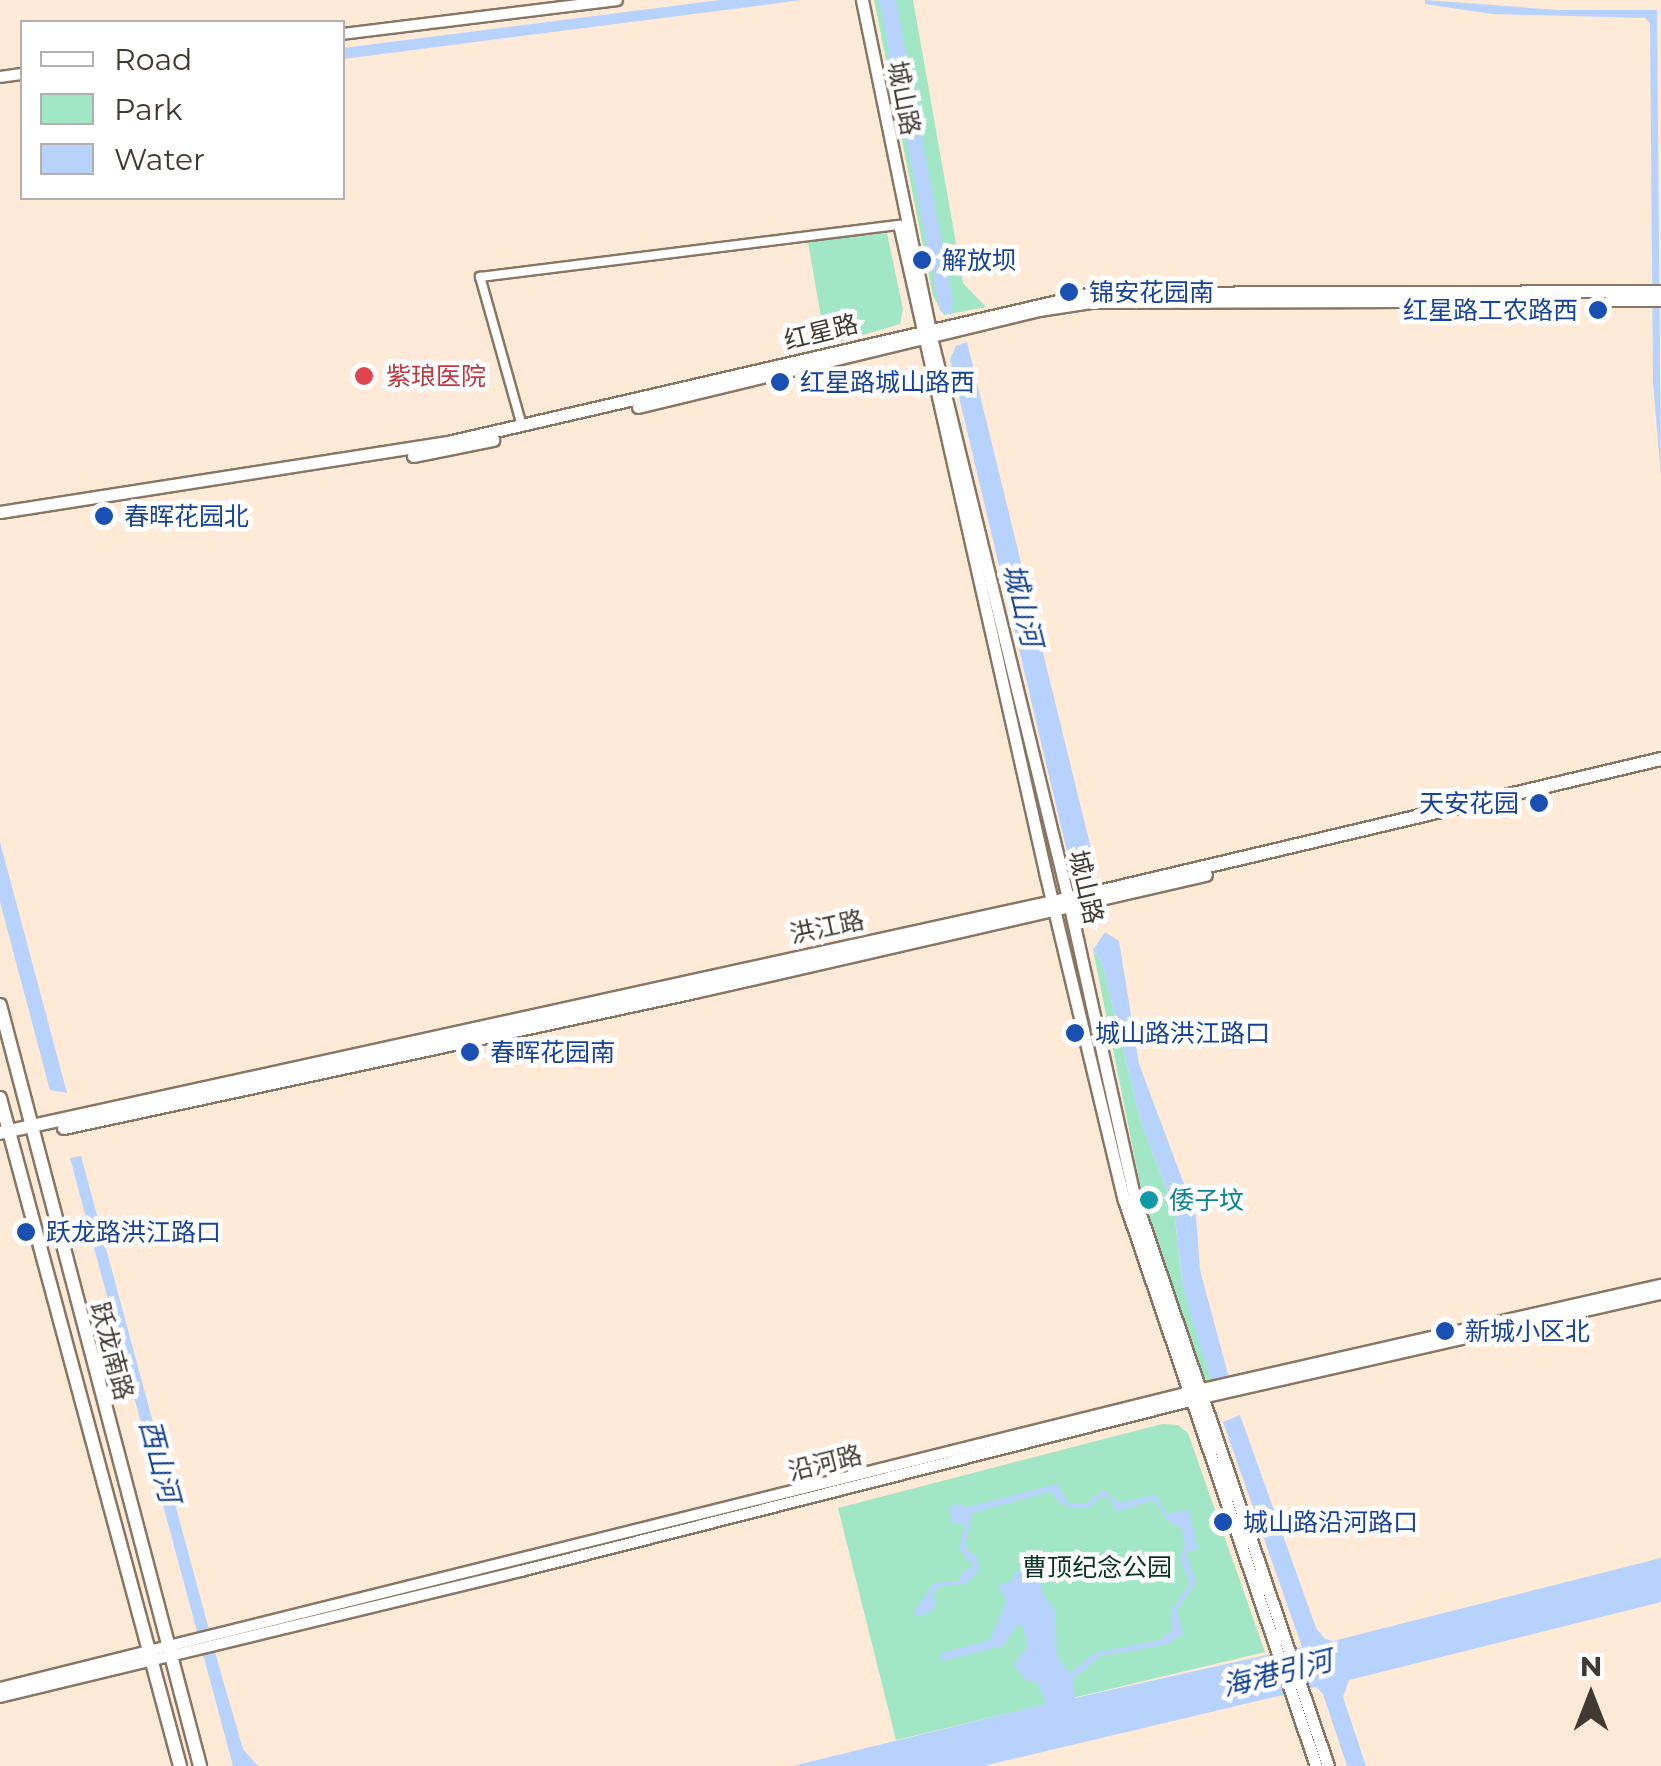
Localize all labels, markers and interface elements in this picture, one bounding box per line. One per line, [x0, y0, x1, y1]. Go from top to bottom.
legend [20, 20, 345, 200]
text: Road [114, 41, 192, 78]
street label: 城山路 [882, 58, 926, 138]
text: Park [114, 91, 183, 128]
text: Water [114, 141, 205, 178]
place label: 解放坝 [942, 245, 1017, 275]
marker: 解放坝 [911, 249, 933, 271]
place label: 锦安花园南 [1089, 277, 1214, 307]
marker: 锦安花园南 [1058, 281, 1080, 303]
place label: 红星路工农路西 [1403, 295, 1578, 325]
marker: 红星路工农路西 [1587, 299, 1609, 321]
street label: 红星路 [781, 308, 861, 356]
place label: 紫琅医院 [386, 361, 486, 391]
marker: 紫琅医院 [351, 363, 377, 389]
place label: 红星路城山路西 [800, 367, 975, 397]
marker: 红星路城山路西 [769, 371, 791, 393]
place label: 春晖花园北 [124, 501, 249, 531]
marker: 春晖花园北 [93, 505, 115, 527]
water label: 城山河 [997, 560, 1049, 650]
place label: 天安花园 [1419, 788, 1519, 818]
marker: 天安花园 [1528, 792, 1550, 814]
street label: 城山路 [1063, 847, 1109, 927]
street label: 洪江路 [787, 905, 867, 949]
place label: 城山路洪江路口 [1095, 1018, 1270, 1048]
marker: 城山路洪江路口 [1064, 1022, 1086, 1044]
place label: 春晖花园南 [490, 1037, 615, 1067]
marker: 春晖花园南 [459, 1041, 481, 1063]
place label: 倭子坟 [1169, 1185, 1244, 1215]
marker: 倭子坟 [1138, 1189, 1160, 1211]
place label: 跃龙路洪江路口 [46, 1217, 221, 1247]
marker: 跃龙路洪江路口 [15, 1221, 37, 1243]
street label: 跃龙南路 [85, 1299, 139, 1403]
place label: 新城小区北 [1465, 1316, 1590, 1346]
marker: 新城小区北 [1434, 1320, 1456, 1342]
water label: 西山河 [133, 1416, 187, 1506]
street label: 沿河路 [785, 1439, 865, 1487]
place label: 城山路沿河路口 [1243, 1507, 1418, 1537]
marker: 城山路沿河路口 [1212, 1511, 1234, 1533]
park label: 曹顶纪念公园 [1022, 1552, 1172, 1582]
water label: 海港引河 [1219, 1643, 1335, 1703]
north arrow [1541, 1646, 1641, 1746]
text: N [1580, 1649, 1602, 1683]

